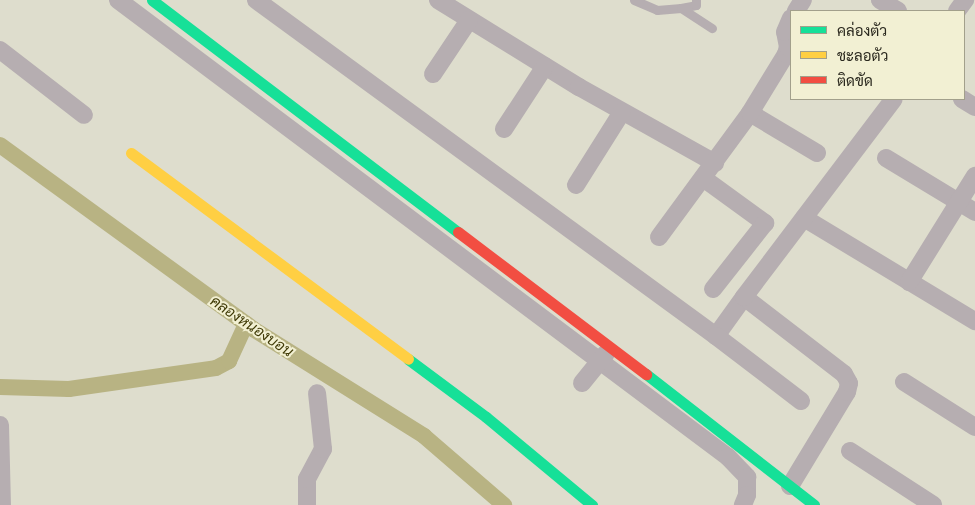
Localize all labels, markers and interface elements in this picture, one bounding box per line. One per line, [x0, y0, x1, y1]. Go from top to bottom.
legend [790, 10, 965, 100]
text: คล่องตัว [837, 21, 887, 40]
text: ชะลอตัว [837, 46, 888, 65]
text: ติดขัด [837, 71, 873, 90]
water label: คลองหนองบอน [207, 292, 297, 360]

